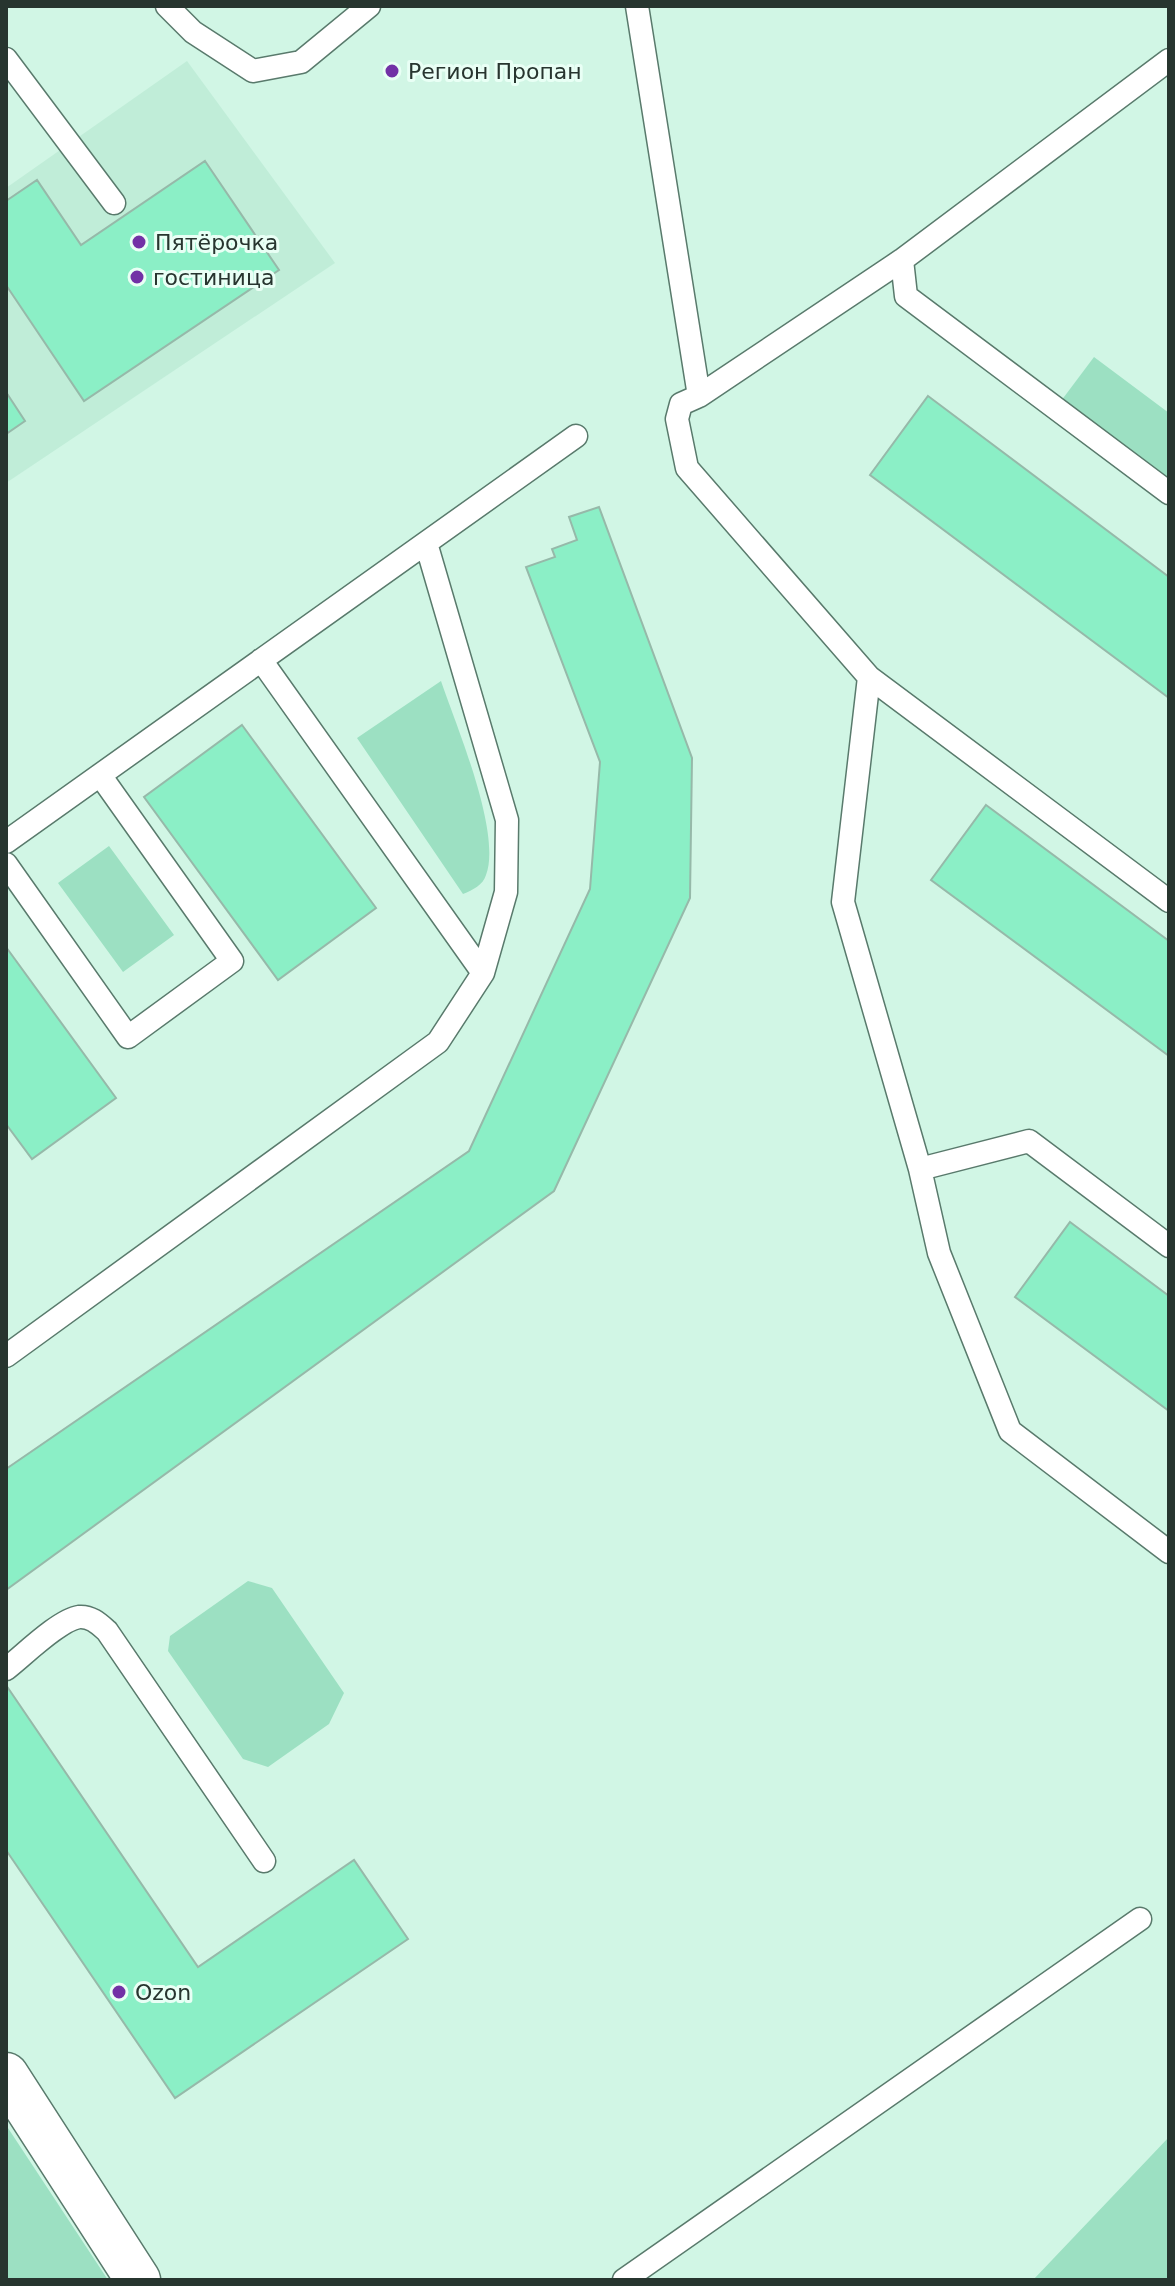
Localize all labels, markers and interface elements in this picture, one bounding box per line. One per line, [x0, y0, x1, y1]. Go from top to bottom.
place label: Регион Пропан [408, 59, 582, 84]
marker: Регион Пропан [383, 62, 401, 80]
place label: Пятёрочка [155, 230, 278, 255]
marker: Пятёрочка [130, 233, 148, 251]
place label: гостиница [153, 265, 274, 290]
marker: гостиница [128, 268, 146, 286]
place label: Ozon [135, 1980, 191, 2005]
marker: Ozon [110, 1983, 128, 2001]

